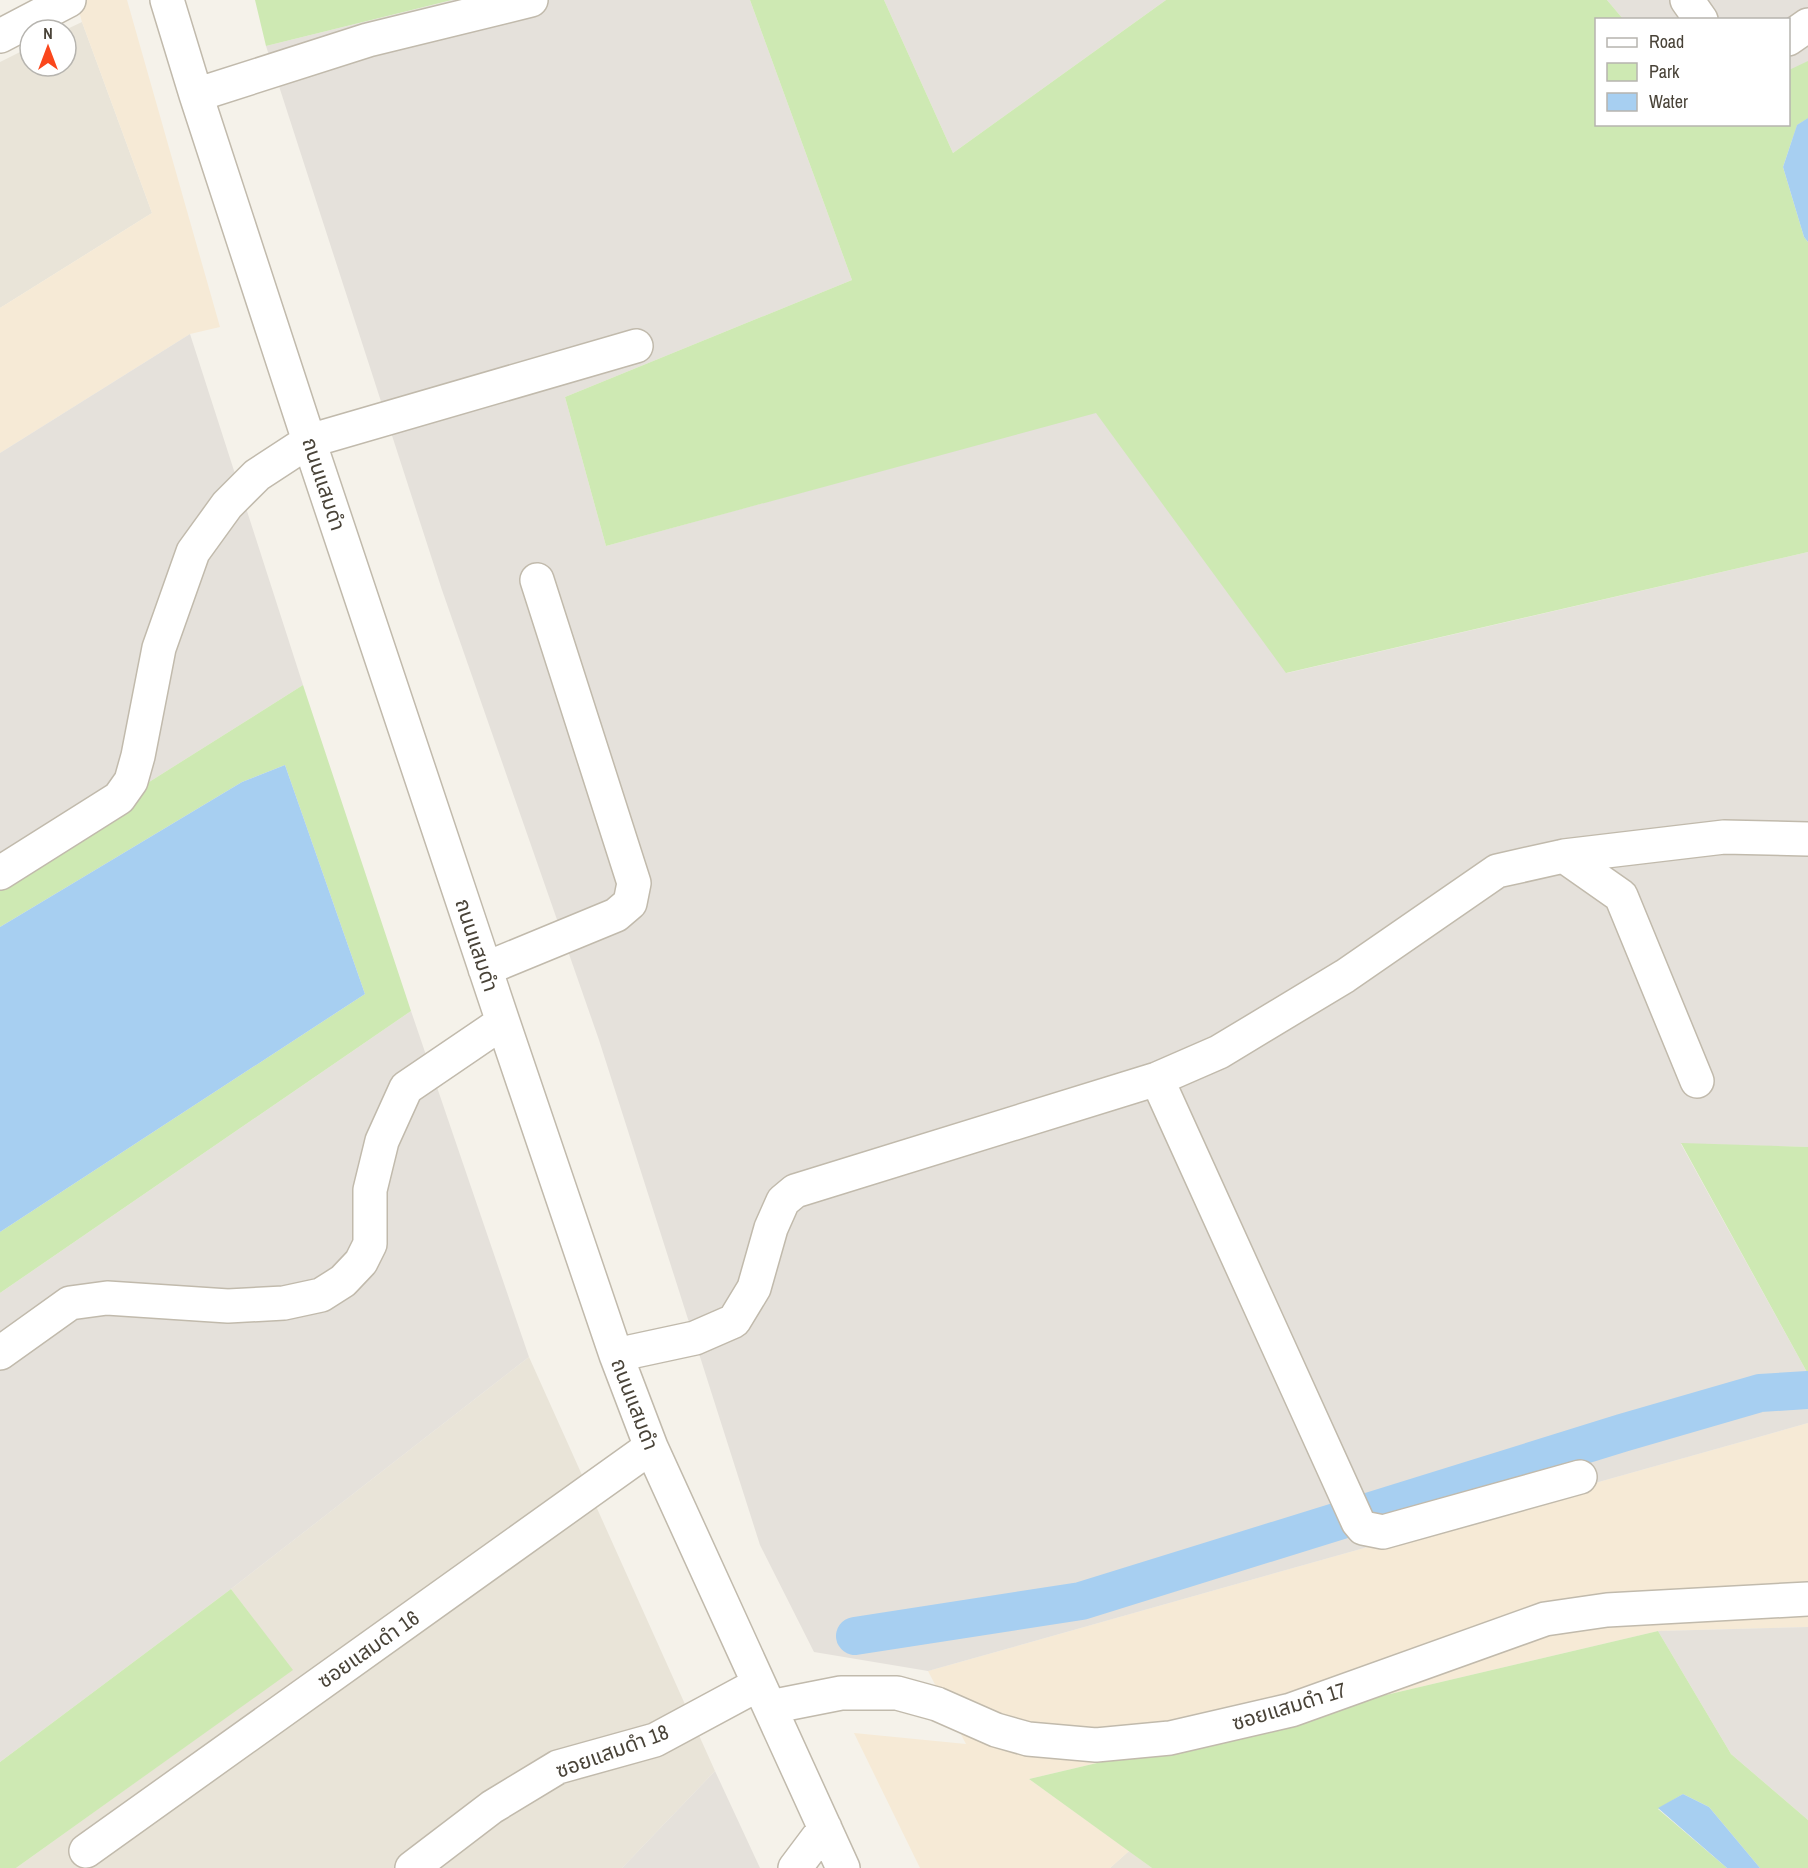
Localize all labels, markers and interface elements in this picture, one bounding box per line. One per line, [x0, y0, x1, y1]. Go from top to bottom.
north arrow [18, 18, 78, 78]
legend [1595, 18, 1790, 126]
text: N [43, 22, 53, 44]
text: Road [1649, 29, 1684, 54]
text: Park [1649, 59, 1680, 84]
text: Water [1649, 89, 1688, 114]
street label: ถนนแสมดำ [295, 434, 353, 534]
street label: ถนนแสมดำ [448, 895, 506, 995]
street label: ถนนแสมดำ [604, 1354, 666, 1454]
street label: ซอยแสมดำ 16 [311, 1603, 425, 1695]
street label: ซอยแสมดำ 17 [1228, 1675, 1350, 1737]
street label: ซอยแสมดำ 18 [551, 1717, 673, 1785]

